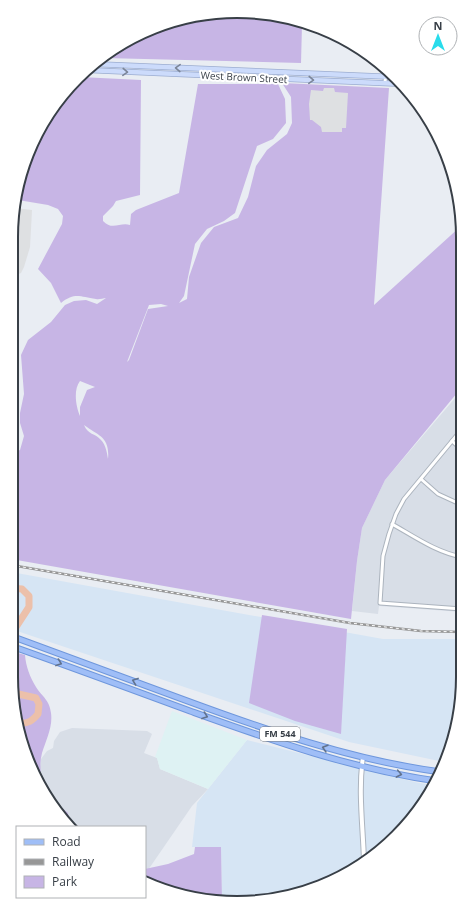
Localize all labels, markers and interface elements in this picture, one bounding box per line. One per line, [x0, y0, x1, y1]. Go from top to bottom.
north arrow [418, 16, 458, 56]
text: N [434, 18, 442, 33]
one-way arrow [175, 64, 181, 72]
one-way arrow [122, 67, 128, 76]
street label: West Brown Street [200, 68, 288, 86]
one-way arrow [308, 75, 314, 84]
one-way arrow [56, 659, 63, 667]
one-way arrow [132, 678, 139, 686]
one-way arrow [202, 712, 209, 720]
road number: FM 544 [260, 727, 300, 741]
one-way arrow [322, 744, 329, 753]
one-way arrow [396, 769, 402, 778]
legend [16, 826, 146, 898]
text: Road [52, 833, 81, 850]
text: Railway [52, 853, 95, 870]
text: Park [52, 873, 78, 890]

